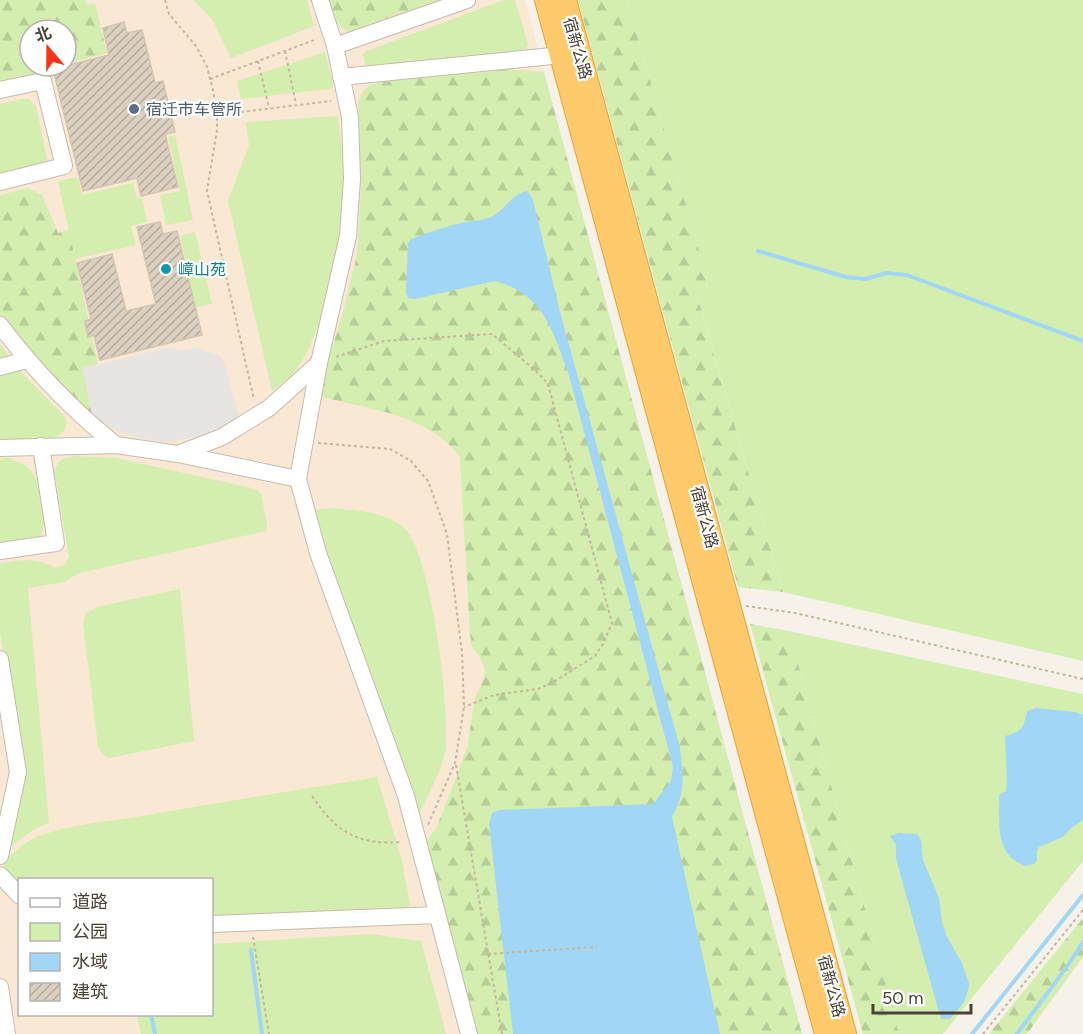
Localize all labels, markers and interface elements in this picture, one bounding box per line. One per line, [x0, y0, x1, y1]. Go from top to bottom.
street label: 宿新公路 [560, 15, 595, 82]
north arrow [18, 18, 78, 78]
text: 北 [32, 23, 54, 46]
place label: 宿迁市车管所 [146, 100, 242, 119]
marker: 宿迁市车管所 [127, 102, 141, 116]
place label: 嶂山苑 [178, 260, 226, 279]
marker: 嶂山苑 [159, 262, 173, 276]
street label: 宿新公路 [687, 484, 722, 551]
legend [18, 878, 213, 1016]
text: 道路 [72, 891, 108, 913]
text: 公园 [72, 921, 108, 943]
text: 水域 [72, 951, 108, 973]
street label: 宿新公路 [814, 953, 849, 1020]
scale bar [873, 977, 970, 1015]
text: 建筑 [72, 981, 108, 1003]
text: 50 m [882, 987, 924, 1009]

